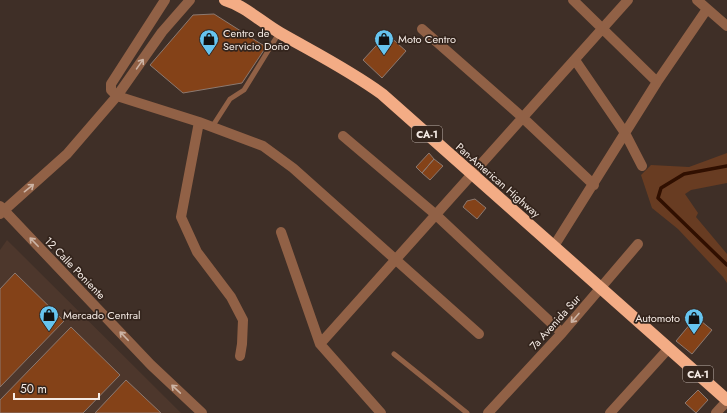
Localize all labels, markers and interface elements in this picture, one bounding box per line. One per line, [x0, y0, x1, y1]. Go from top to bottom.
place label: Centro de Servicio Doño [223, 25, 289, 54]
shop icon: Centro de Servicio Doño [198, 28, 220, 56]
shop icon: Moto Centro [373, 28, 395, 56]
place label: Moto Centro [398, 31, 456, 47]
one-way arrow [136, 59, 144, 70]
road number: CA-1 [412, 126, 442, 142]
street label: Pan-American Highway [452, 139, 544, 221]
one-way arrow [24, 183, 34, 192]
street label: 12 Calle Poniente [41, 233, 109, 303]
one-way arrow [30, 237, 39, 247]
street label: 7a Avenida Sur [526, 291, 584, 353]
shop icon: Mercado Central [38, 304, 60, 332]
place label: Mercado Central [63, 307, 141, 323]
shop icon: Automoto [683, 307, 705, 335]
place label: Automoto [635, 310, 680, 326]
one-way arrow [571, 312, 580, 323]
one-way arrow [119, 331, 129, 341]
road number: CA-1 [683, 366, 713, 382]
scale bar [14, 375, 99, 401]
text: 50 m [20, 380, 47, 398]
one-way arrow [172, 385, 182, 394]

